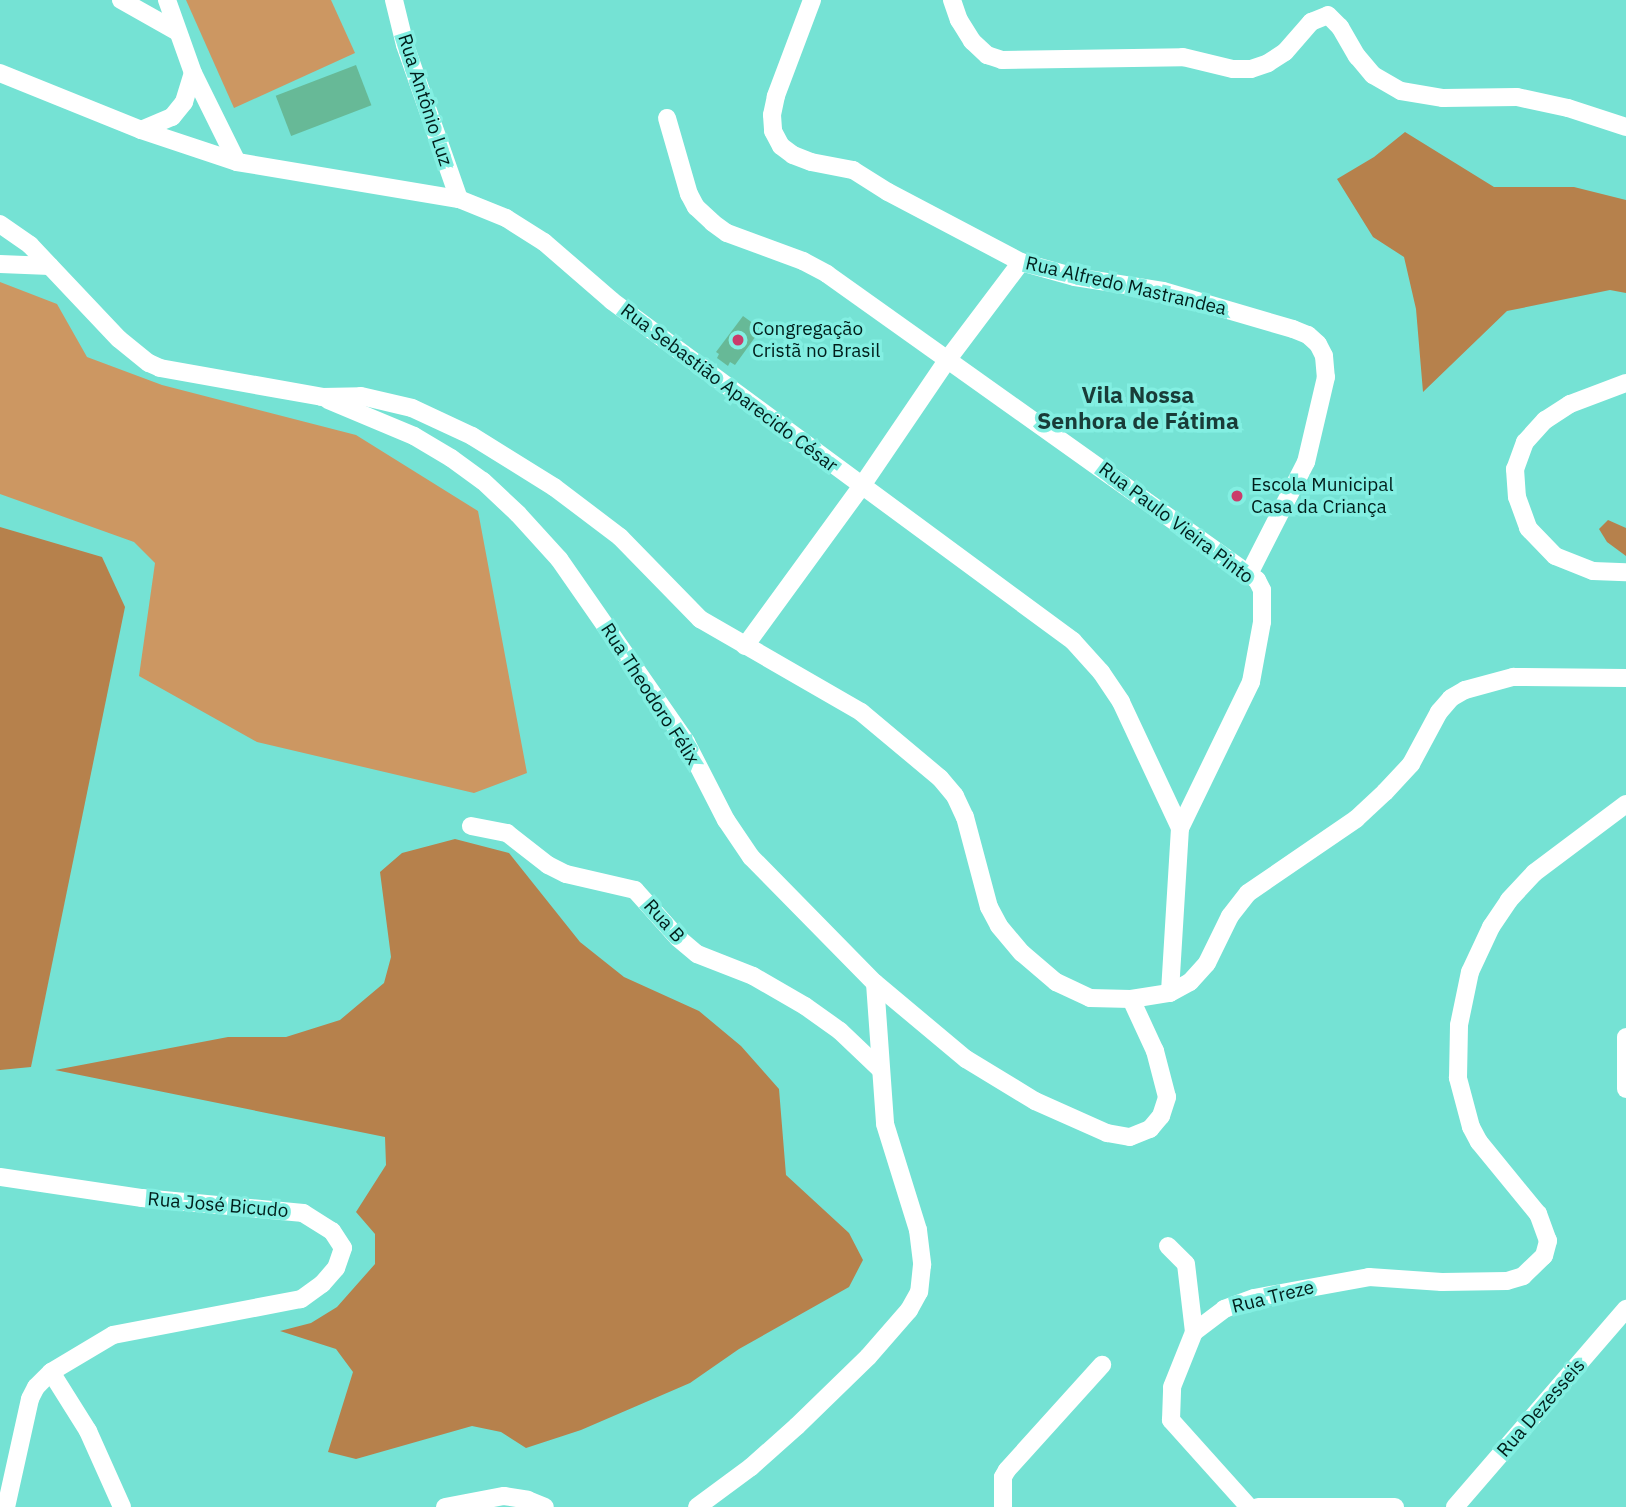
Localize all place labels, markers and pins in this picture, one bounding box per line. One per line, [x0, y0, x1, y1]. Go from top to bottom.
place label: Congregação Cristã no Brasil [752, 318, 880, 362]
marker: Congregação Cristã no Brasil [730, 332, 746, 348]
place label: Escola Municipal Casa da Criança [1251, 474, 1394, 518]
marker: Escola Municipal Casa da Criança [1229, 488, 1245, 504]

